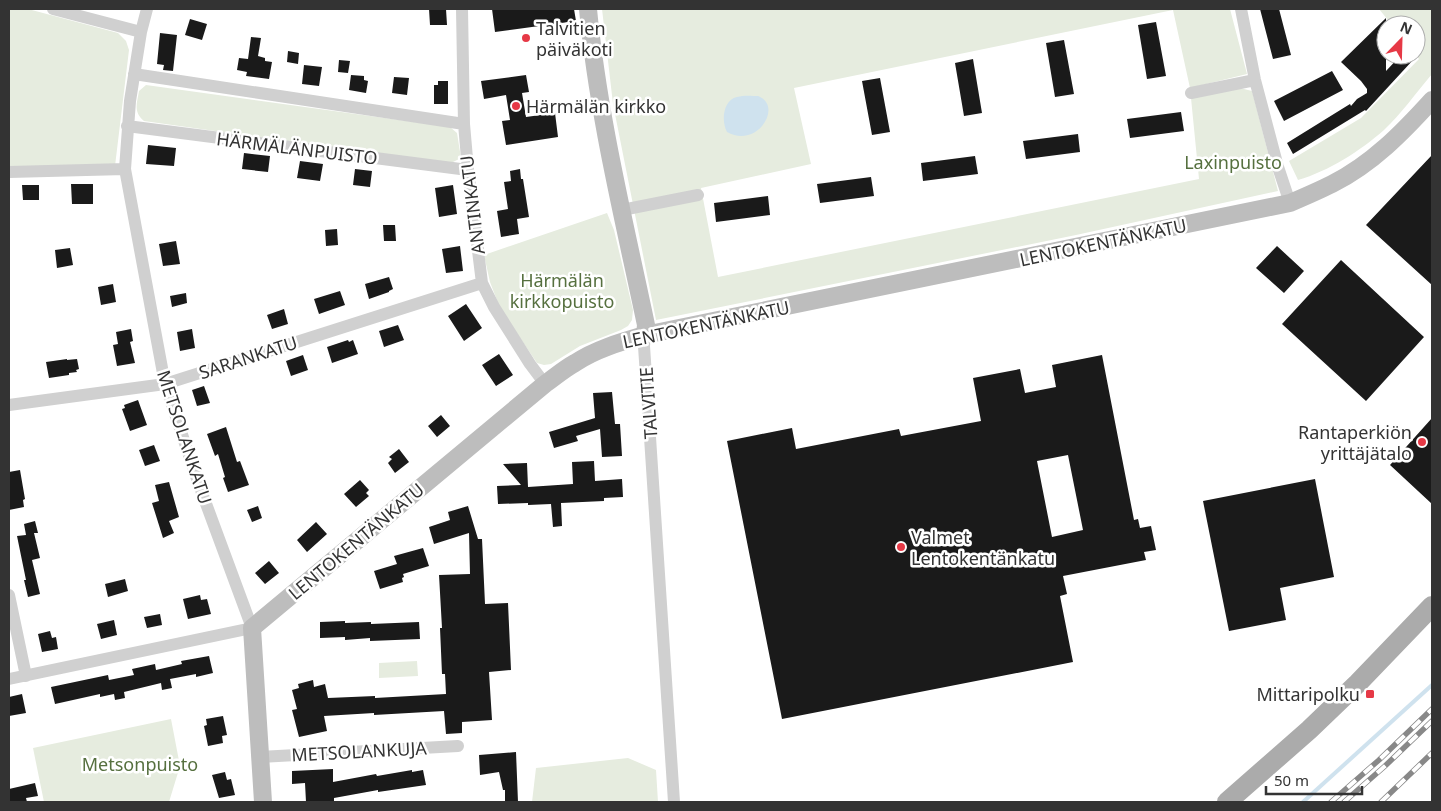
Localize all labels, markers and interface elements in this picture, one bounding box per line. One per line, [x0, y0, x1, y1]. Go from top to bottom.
north arrow [1376, 15, 1426, 65]
place label: Talvitien päiväkoti [536, 16, 613, 61]
text: N [1397, 17, 1415, 39]
marker: Talvitien päiväkoti [520, 32, 532, 44]
place label: Härmälän kirkko [526, 94, 666, 118]
marker: Härmälän kirkko [510, 100, 522, 112]
street label: HÄRMÄLÄNPUISTO [215, 126, 379, 170]
park label: Laxinpuisto [1184, 150, 1282, 174]
street label: ANTINKATU [454, 154, 490, 256]
street label: LENTOKENTÄNKATU [1017, 213, 1189, 271]
park label: Härmälän kirkkopuisto [510, 268, 614, 313]
street label: LENTOKENTÄNKATU [620, 295, 792, 353]
street label: SARANKATU [196, 330, 300, 384]
street label: TALVITIE [634, 366, 662, 440]
street label: METSOLANKATU [152, 367, 218, 507]
place label: Rantaperkiön yrittäjätalo [1298, 420, 1412, 465]
marker: Rantaperkiön yrittäjätalo [1416, 436, 1428, 448]
street label: LENTOKENTÄNKATU [283, 477, 429, 605]
place label: Valmet Lentokentänkatu [911, 525, 1055, 570]
marker: Valmet Lentokentänkatu [895, 541, 907, 553]
place label: Mittaripolku [1257, 682, 1360, 706]
marker: Mittaripolku [1364, 688, 1376, 700]
street label: METSOLANKUJA [291, 735, 428, 767]
park label: Metsonpuisto [82, 752, 198, 776]
scale bar [1266, 764, 1362, 796]
text: 50 m [1274, 770, 1309, 790]

